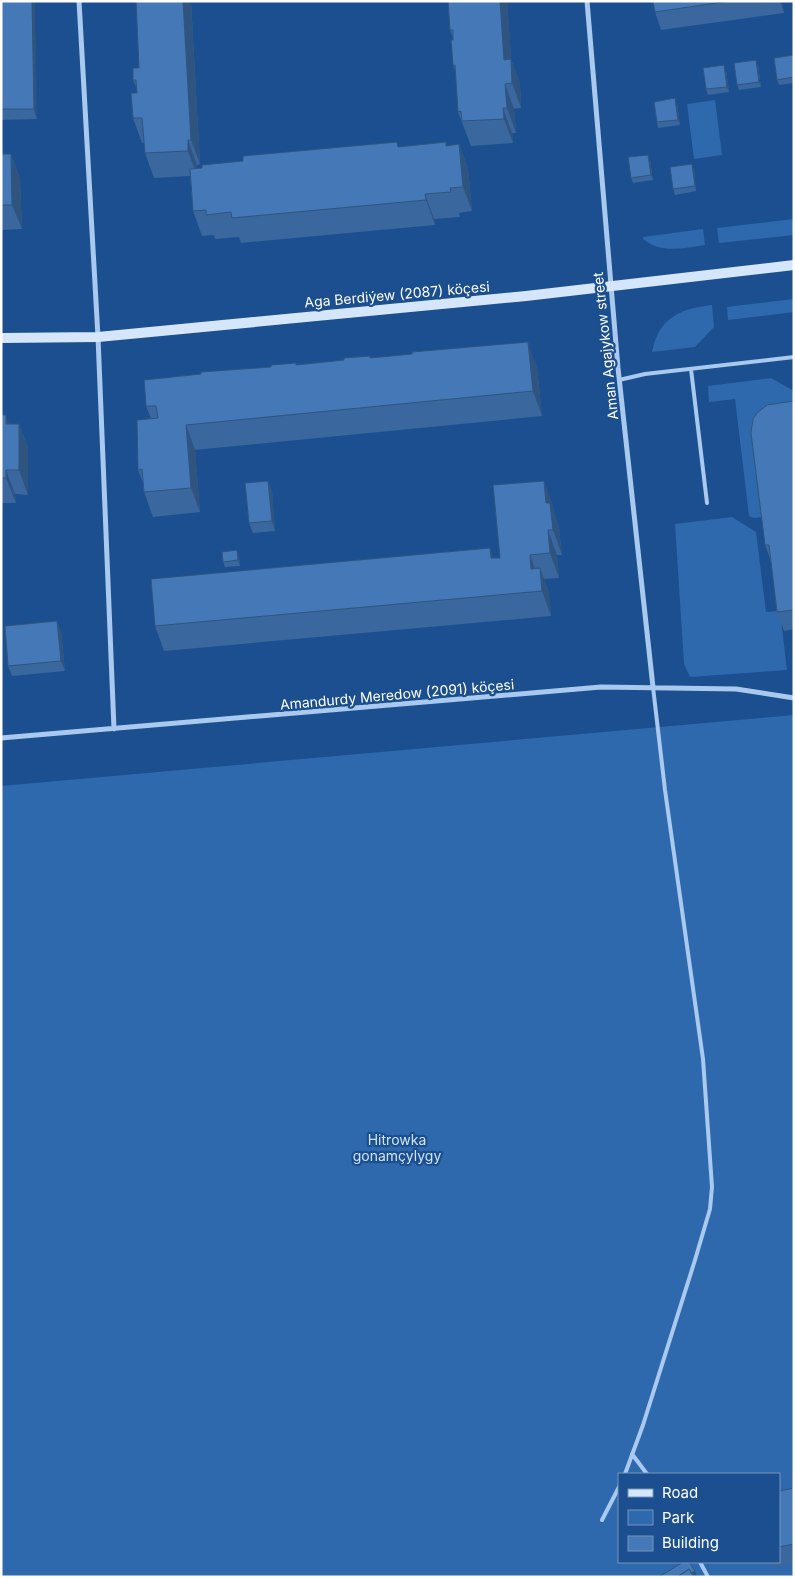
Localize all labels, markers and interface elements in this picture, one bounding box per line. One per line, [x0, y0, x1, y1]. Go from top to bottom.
street label: Aman Agajykow street [589, 271, 621, 421]
street label: Aga Berdiýew (2087) köçesi [304, 277, 490, 311]
street label: Amandurdy Meredow (2091) köçesi [279, 675, 515, 713]
park label: Hitrowka gonamçylygy [353, 1131, 441, 1164]
legend [618, 1473, 780, 1563]
text: Road [662, 1483, 698, 1502]
text: Park [662, 1508, 695, 1527]
text: Building [662, 1533, 719, 1552]

